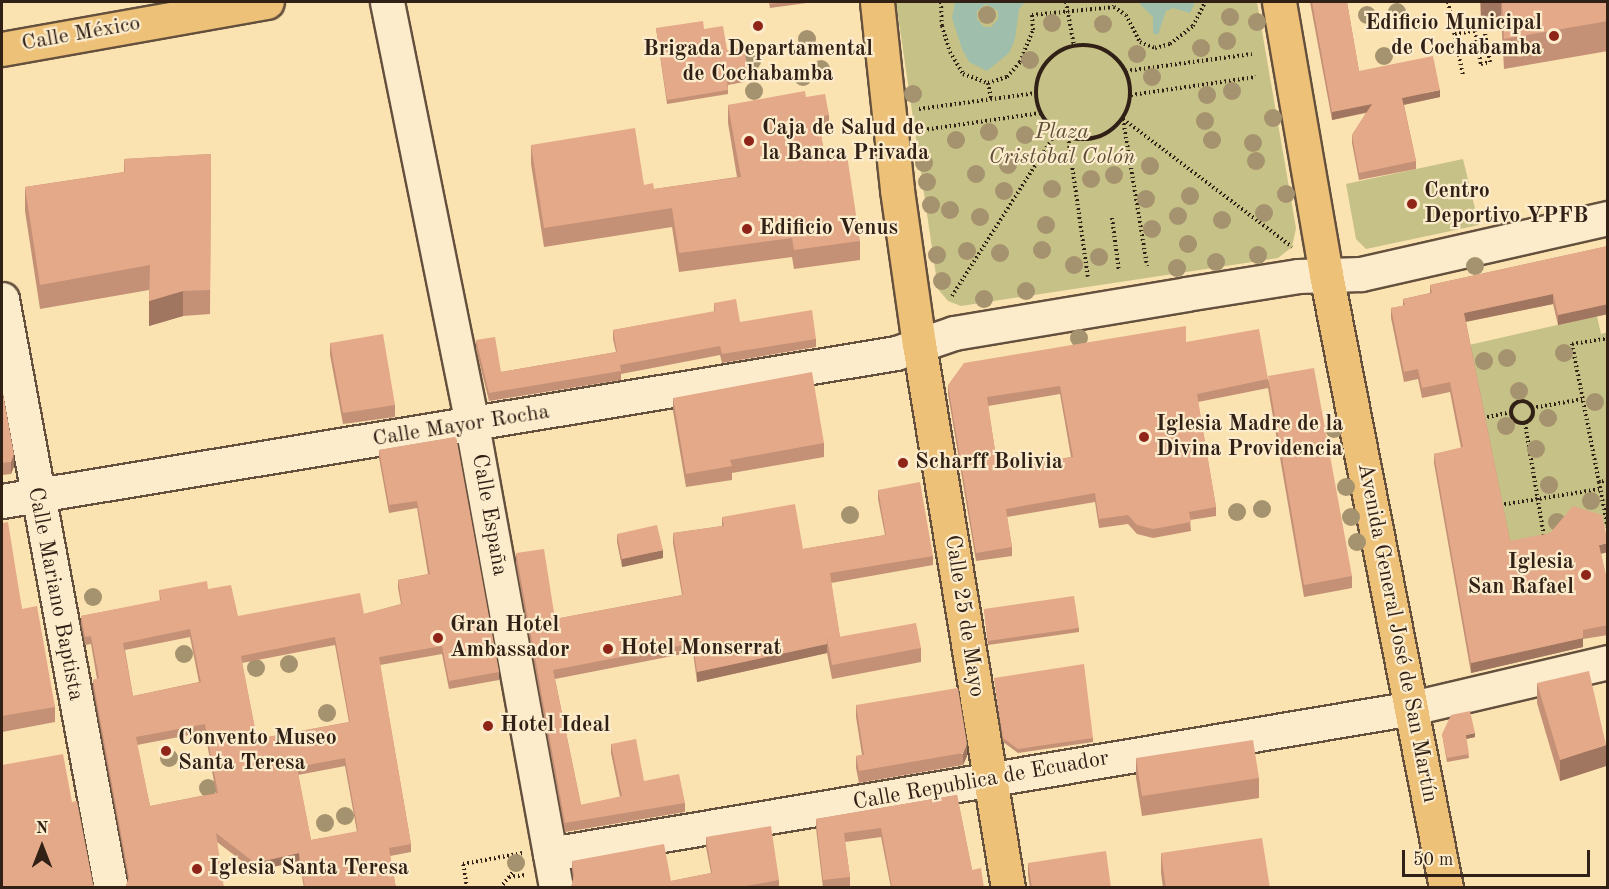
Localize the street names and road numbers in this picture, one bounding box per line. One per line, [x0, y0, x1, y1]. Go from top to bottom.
street label: Calle México [20, 11, 142, 57]
street label: Calle Mayor Rocha [371, 399, 551, 453]
street label: Calle España [465, 452, 513, 578]
street label: Avenida General José de San Martín [1351, 461, 1443, 805]
street label: Calle Mariano Baptista [21, 485, 89, 703]
street label: Calle 25 de Mayo [938, 533, 990, 699]
street label: Calle Republica de Ecuador [851, 746, 1111, 816]

